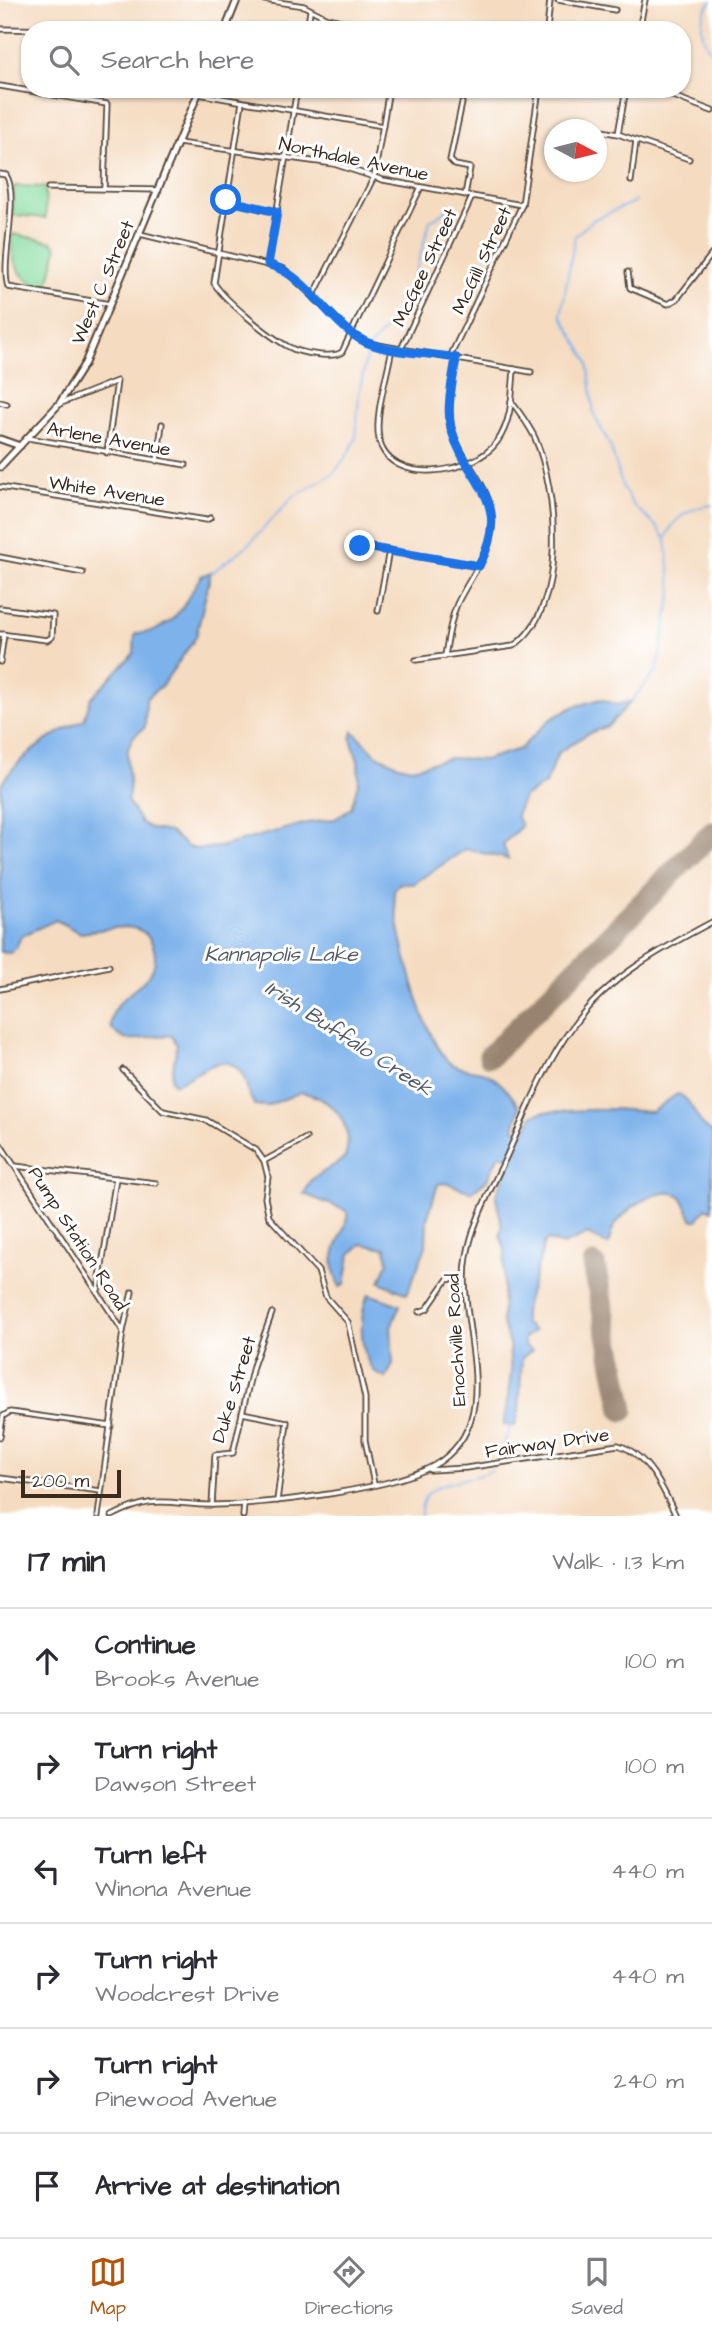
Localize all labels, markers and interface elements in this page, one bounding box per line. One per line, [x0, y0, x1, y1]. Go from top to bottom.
search box [21, 21, 691, 98]
icon: search [45, 41, 83, 79]
text: Search here [101, 42, 254, 78]
north arrow [544, 119, 607, 182]
street label: Northdale Avenue [276, 130, 431, 188]
route start [210, 184, 241, 215]
street label: McGill Street [446, 202, 519, 319]
street label: McGee Street [386, 204, 465, 331]
street label: West C Street [65, 216, 142, 349]
street label: Arlene Avenue [45, 415, 173, 464]
street label: White Avenue [47, 469, 167, 514]
route end [344, 530, 375, 561]
water label: Kannapolis Lake [204, 940, 359, 969]
water label: Irish Buffalo Creek [259, 973, 439, 1104]
street label: Pump Station Road [21, 1162, 134, 1316]
street label: Enochville Road [440, 1273, 473, 1407]
street label: Duke Street [205, 1333, 264, 1446]
street label: Fairway Drive [483, 1421, 611, 1467]
scale bar [21, 1467, 121, 1499]
text: 200 m [32, 1468, 89, 1495]
text: 17 min [28, 1541, 105, 1583]
text: Walk · 1.3 km [552, 1546, 684, 1578]
text: Continue [95, 1627, 196, 1663]
icon: ahead [28, 1642, 66, 1680]
text: 100 m [625, 1645, 684, 1677]
text: Brooks Avenue [95, 1663, 260, 1695]
text: Turn right [95, 1732, 217, 1768]
icon: right [28, 1747, 66, 1785]
text: 100 m [625, 1750, 684, 1782]
text: Dawson Street [95, 1768, 256, 1800]
text: Turn left [95, 1837, 206, 1873]
icon: left [28, 1852, 66, 1890]
text: 440 m [611, 1855, 684, 1887]
text: Winona Avenue [95, 1873, 252, 1905]
text: Turn right [95, 1942, 217, 1978]
icon: right [28, 1957, 66, 1995]
text: 440 m [611, 1960, 684, 1992]
text: Woodcrest Drive [95, 1978, 280, 2010]
text: Turn right [95, 2047, 217, 2083]
icon: right [28, 2062, 66, 2100]
text: 240 m [614, 2065, 684, 2097]
text: Pinewood Avenue [95, 2083, 277, 2115]
icon: arrive [28, 2167, 66, 2205]
text: Arrive at destination [95, 2168, 340, 2204]
tab: Map [89, 2253, 127, 2322]
tab: Directions [305, 2253, 393, 2322]
tab: Saved [571, 2253, 623, 2322]

